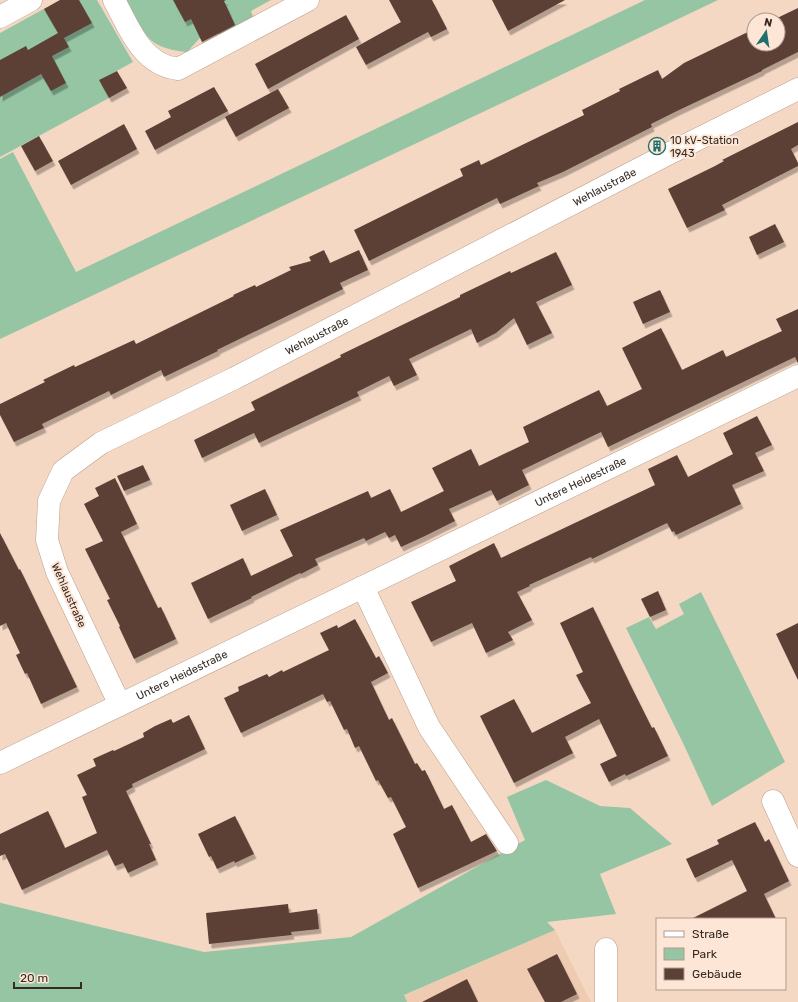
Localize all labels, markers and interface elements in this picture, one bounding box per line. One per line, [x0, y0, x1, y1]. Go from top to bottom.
north arrow [746, 12, 786, 52]
text: N [763, 16, 774, 30]
place label: 10 kV-Station 1943 [670, 134, 739, 160]
building icon: 10 kV-Station 1943 [647, 136, 667, 156]
street label: Wehlaustraße [571, 166, 639, 209]
street label: Wehlaustraße [283, 314, 351, 358]
street label: Untere Heidestraße [533, 454, 628, 510]
street label: Wehlaustraße [48, 561, 89, 630]
street label: Untere Heidestraße [134, 648, 230, 703]
legend [656, 918, 786, 990]
text: Straße [692, 927, 729, 941]
text: Park [692, 947, 718, 961]
scale bar [14, 964, 81, 990]
text: Gebäude [692, 967, 742, 981]
text: 20 m [20, 971, 48, 985]

